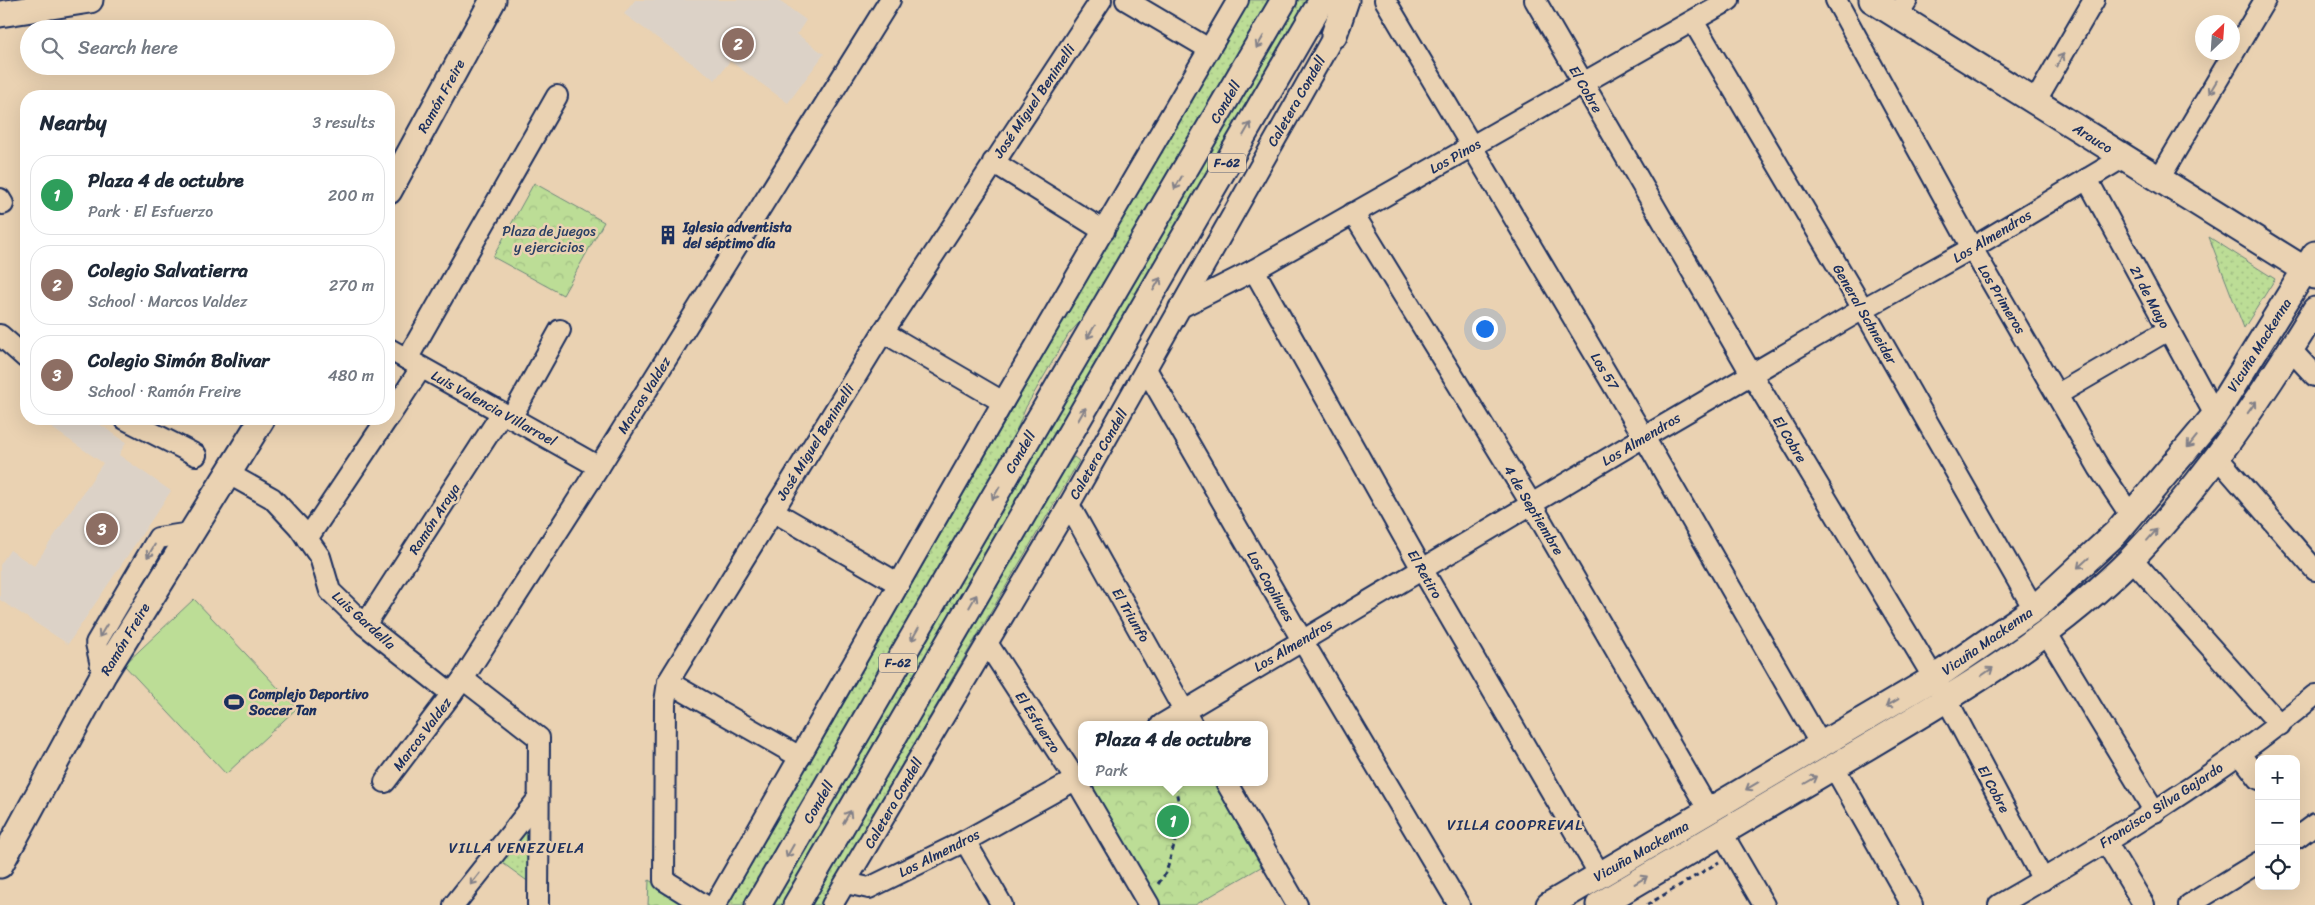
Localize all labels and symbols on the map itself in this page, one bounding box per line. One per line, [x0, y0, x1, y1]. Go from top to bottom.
north arrow [2195, 15, 2240, 60]
pin: 2 [722, 25, 754, 63]
one-way arrow [1254, 35, 1264, 49]
street label: José Miguel Benimelli [986, 38, 1083, 164]
street label: Caletera Condell [1260, 50, 1333, 152]
one-way arrow [2055, 53, 2065, 67]
street label: Ramón Freire [411, 54, 472, 138]
street label: El Cobre [1562, 61, 1609, 118]
street label: Condell [1203, 75, 1248, 128]
one-way arrow [2208, 80, 2218, 94]
street label: Arauco [2067, 116, 2118, 161]
one-way arrow [1243, 122, 1253, 136]
street label: Los Pinos [1425, 132, 1486, 181]
road number: F-62 [1208, 154, 1246, 172]
one-way arrow [1173, 175, 1183, 189]
street label: Los Almendros [1948, 203, 2037, 270]
place label: Iglesia adventista del séptimo día [682, 215, 792, 256]
park label: Plaza de juegos y ejercicios [502, 219, 596, 260]
building icon: Iglesia adventista del séptimo día [657, 224, 679, 246]
street label: General Schneider [1826, 259, 1904, 370]
street label: Los Primeros [1971, 259, 2033, 340]
street label: 21 de Mayo [2122, 261, 2177, 333]
one-way arrow [1152, 278, 1162, 292]
street label: Vicuña Mackenna [2220, 293, 2298, 397]
your location [1472, 316, 1498, 342]
one-way arrow [1085, 324, 1095, 338]
street label: Los 57 [1583, 348, 1626, 396]
street label: Marcos Valdez [611, 351, 678, 439]
street label: Luis Valencia Villarroel [426, 363, 562, 454]
street label: José Miguel Benimelli [769, 378, 862, 506]
one-way arrow [2247, 400, 2257, 414]
street label: Caletera Condell [1062, 403, 1135, 505]
street label: Los Almendros [1597, 406, 1686, 473]
one-way arrow [1077, 407, 1087, 421]
street label: El Cobre [1766, 411, 1814, 468]
street label: Condell [998, 425, 1043, 478]
one-way arrow [2187, 436, 2198, 449]
street label: 4 de Septiembre [1497, 460, 1571, 560]
street label: Ramón Araya [402, 478, 467, 560]
one-way arrow [991, 486, 1001, 501]
pin: 3 [86, 510, 118, 548]
one-way arrow [2146, 528, 2157, 541]
one-way arrow [145, 544, 155, 558]
street label: El Retiro [1400, 545, 1449, 604]
street label: Los Copihues [1240, 546, 1301, 627]
one-way arrow [2077, 557, 2090, 568]
street label: El Triunfo [1105, 583, 1156, 647]
street label: Luis Gardella [326, 585, 402, 657]
one-way arrow [968, 595, 978, 609]
street label: Ramón Freire [94, 598, 157, 681]
street label: Vicuña Mackenna [1936, 600, 2038, 682]
street label: Los Almendros [1249, 612, 1338, 679]
one-way arrow [98, 624, 108, 639]
one-way arrow [909, 626, 919, 641]
road number: F-62 [879, 654, 917, 672]
one-way arrow [1980, 667, 1994, 677]
place label: Complejo Deportivo Soccer Tan [248, 682, 370, 723]
street label: El Esfuerzo [1008, 686, 1067, 758]
sports icon: Complejo Deportivo Soccer Tan [223, 691, 245, 713]
street label: Marcos Valdez [386, 692, 459, 777]
one-way arrow [1886, 699, 1900, 709]
street label: Caletera Condell [857, 752, 930, 854]
street label: Francisco Silva Gajardo [2094, 756, 2229, 855]
street label: El Cobre [1970, 761, 2017, 818]
street label: Condell [796, 775, 841, 828]
one-way arrow [1804, 775, 1819, 785]
one-way arrow [1746, 781, 1760, 791]
pin: 1 [1157, 802, 1189, 840]
one-way arrow [843, 811, 853, 825]
district label: VILLA COOPREVAL [1447, 812, 1583, 838]
street label: Vicuña Mackenna [1589, 814, 1694, 889]
street label: Los Almendros [894, 822, 985, 885]
district label: VILLA VENEZUELA [449, 835, 585, 861]
one-way arrow [784, 843, 794, 857]
one-way arrow [470, 872, 481, 885]
one-way arrow [1634, 875, 1648, 885]

